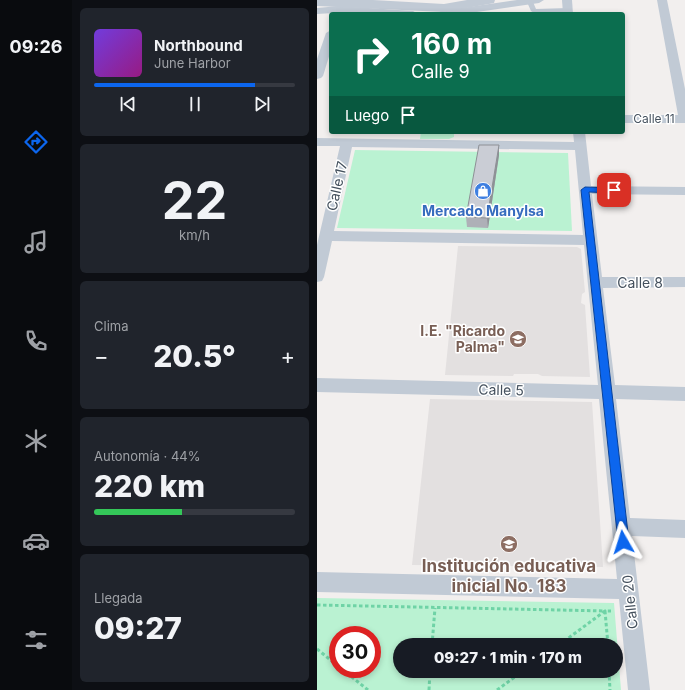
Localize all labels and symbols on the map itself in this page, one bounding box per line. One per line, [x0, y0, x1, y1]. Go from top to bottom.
street label: Calle 11 [633, 111, 675, 126]
street label: Calle 17 [323, 159, 351, 212]
pin [597, 173, 631, 207]
shop icon: Mercado Manylsa [473, 181, 493, 201]
place label: Mercado Manylsa [422, 202, 544, 219]
street label: Calle 8 [617, 274, 663, 291]
place label: I.E. "Ricardo Palma" [420, 322, 505, 355]
school or university icon: I.E. "Ricardo Palma" [508, 329, 528, 349]
street label: Calle 5 [478, 381, 524, 398]
position arrow [602, 521, 644, 563]
school or university icon: Institución educativa inicial No. 183 [499, 534, 519, 554]
place label: Institución educativa inicial No. 183 [422, 556, 596, 596]
street label: Calle 20 [618, 574, 641, 630]
speed limit sign: 30 [329, 626, 381, 678]

